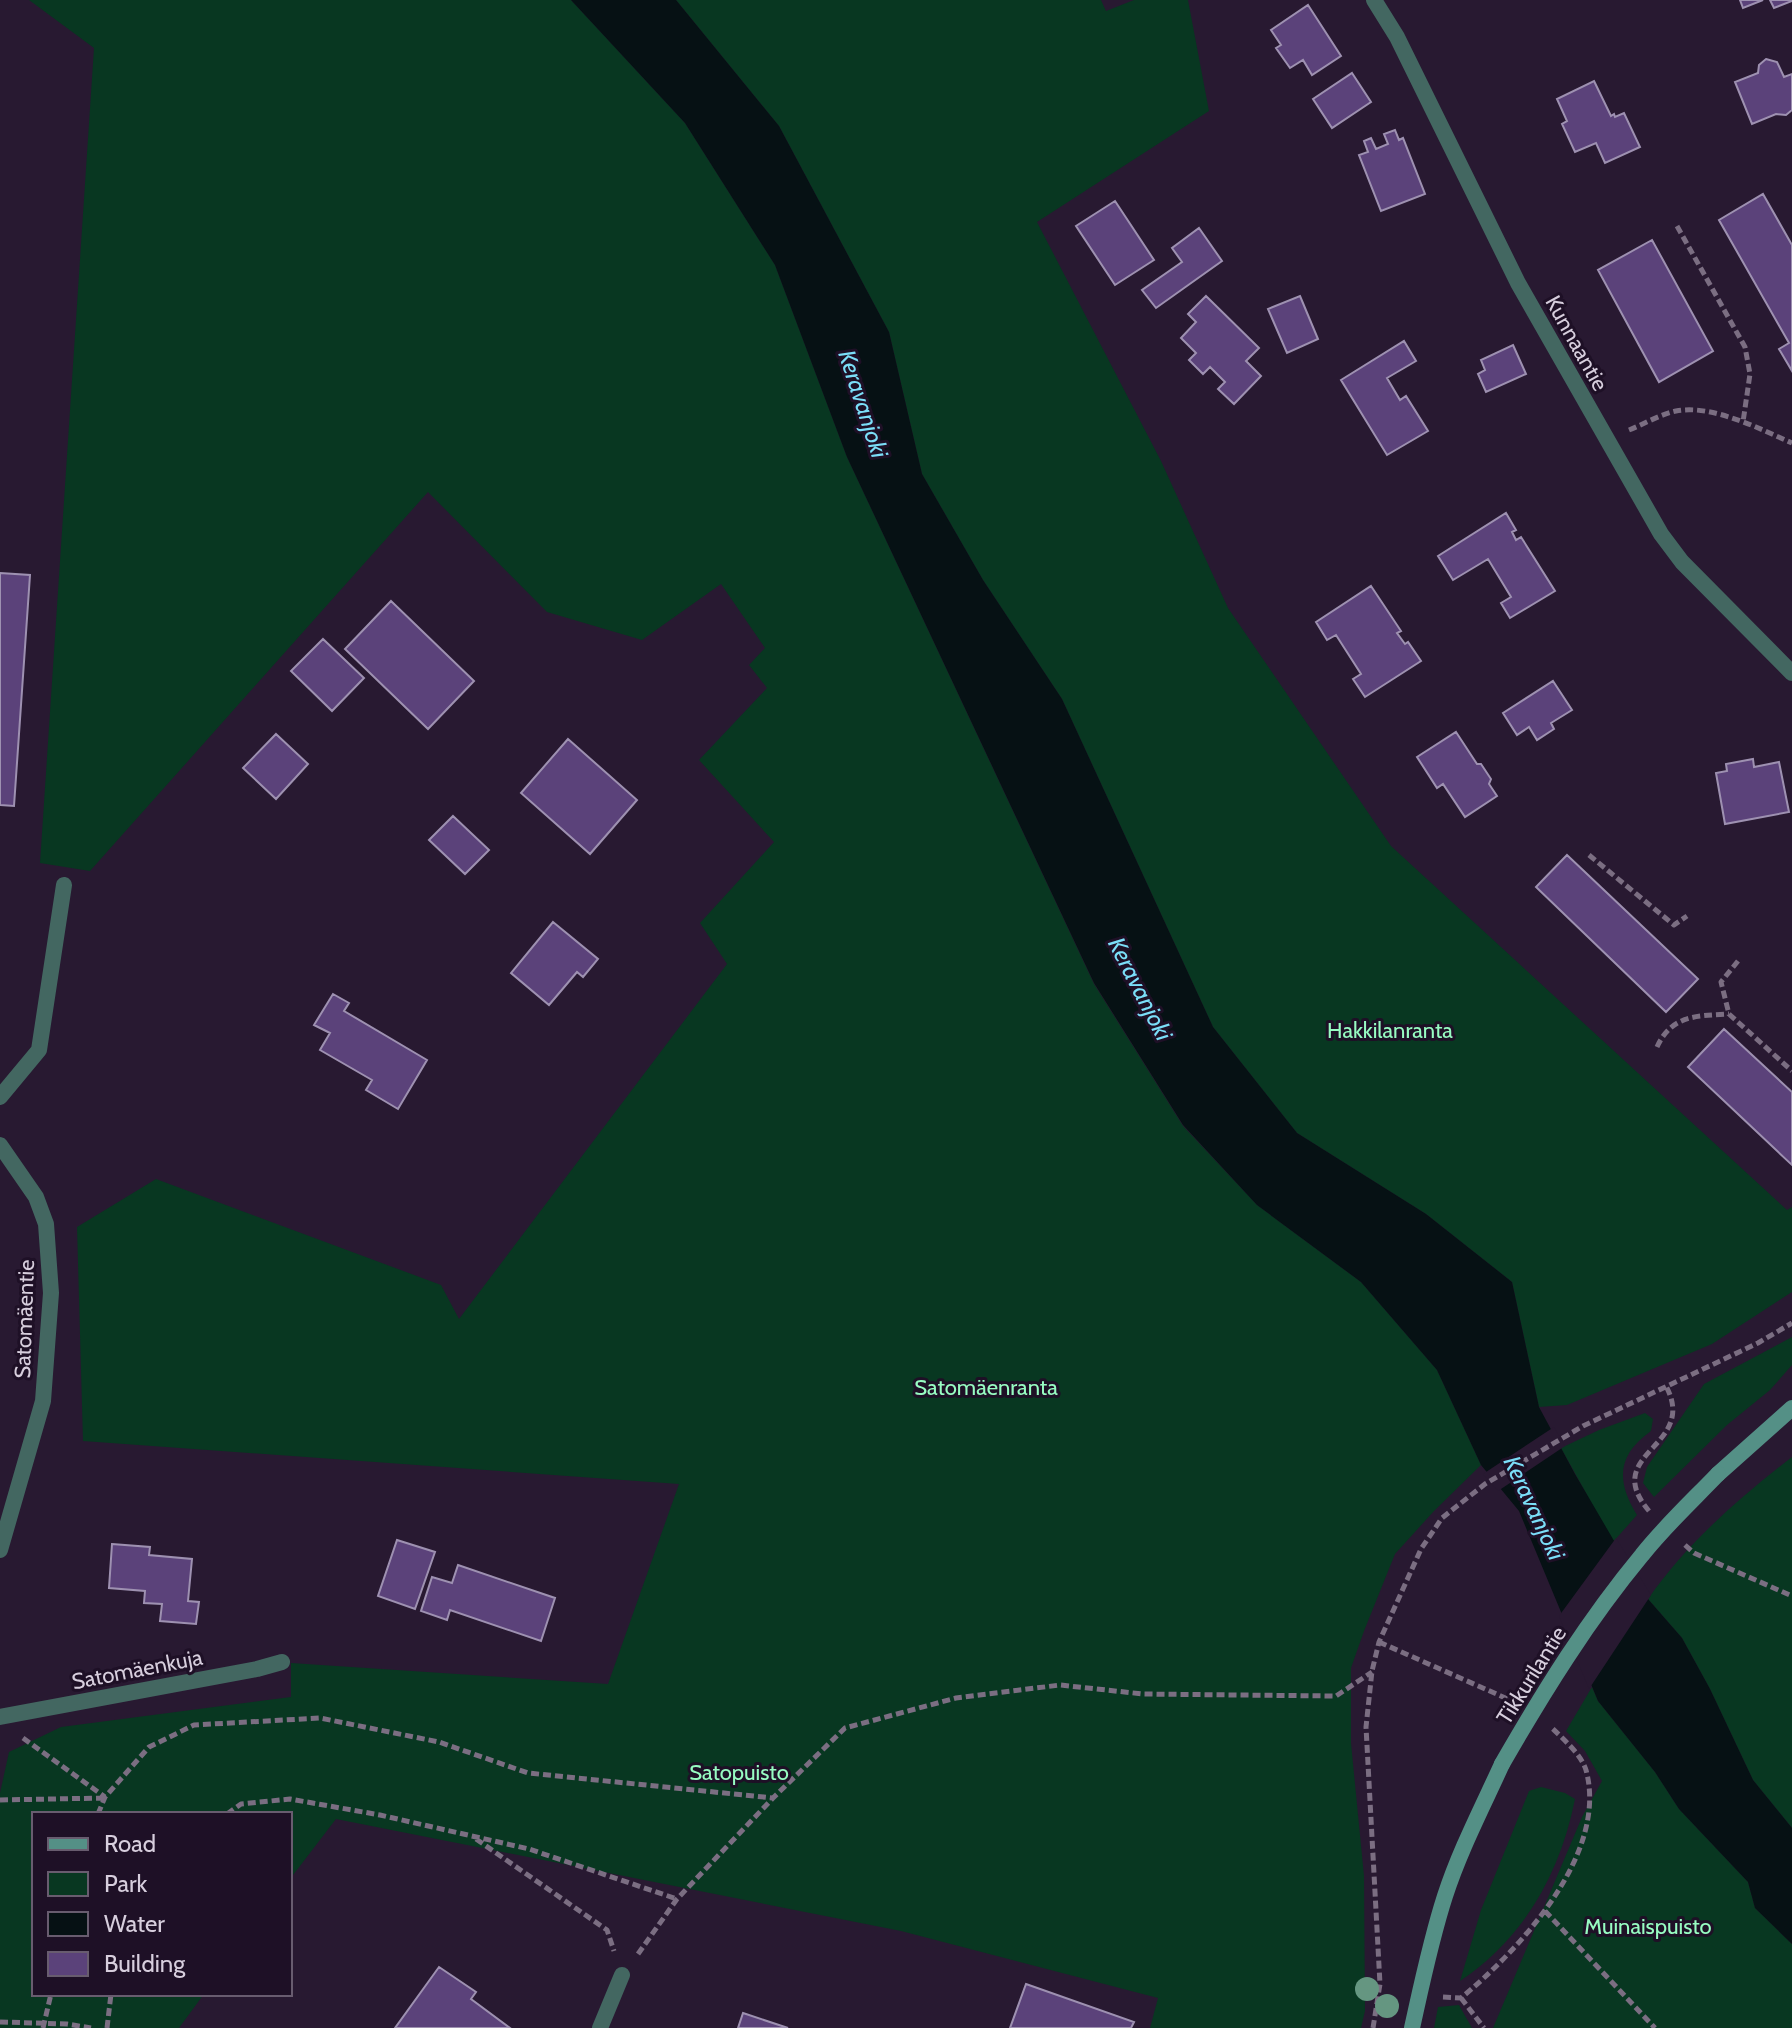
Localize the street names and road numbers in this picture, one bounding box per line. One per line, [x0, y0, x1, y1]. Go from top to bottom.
street label: Kunnaantie [1539, 291, 1614, 396]
street label: Satomäentie [9, 1259, 40, 1379]
street label: Tikkurilantie [1491, 1621, 1572, 1729]
street label: Satomäenkuja [69, 1644, 205, 1695]

